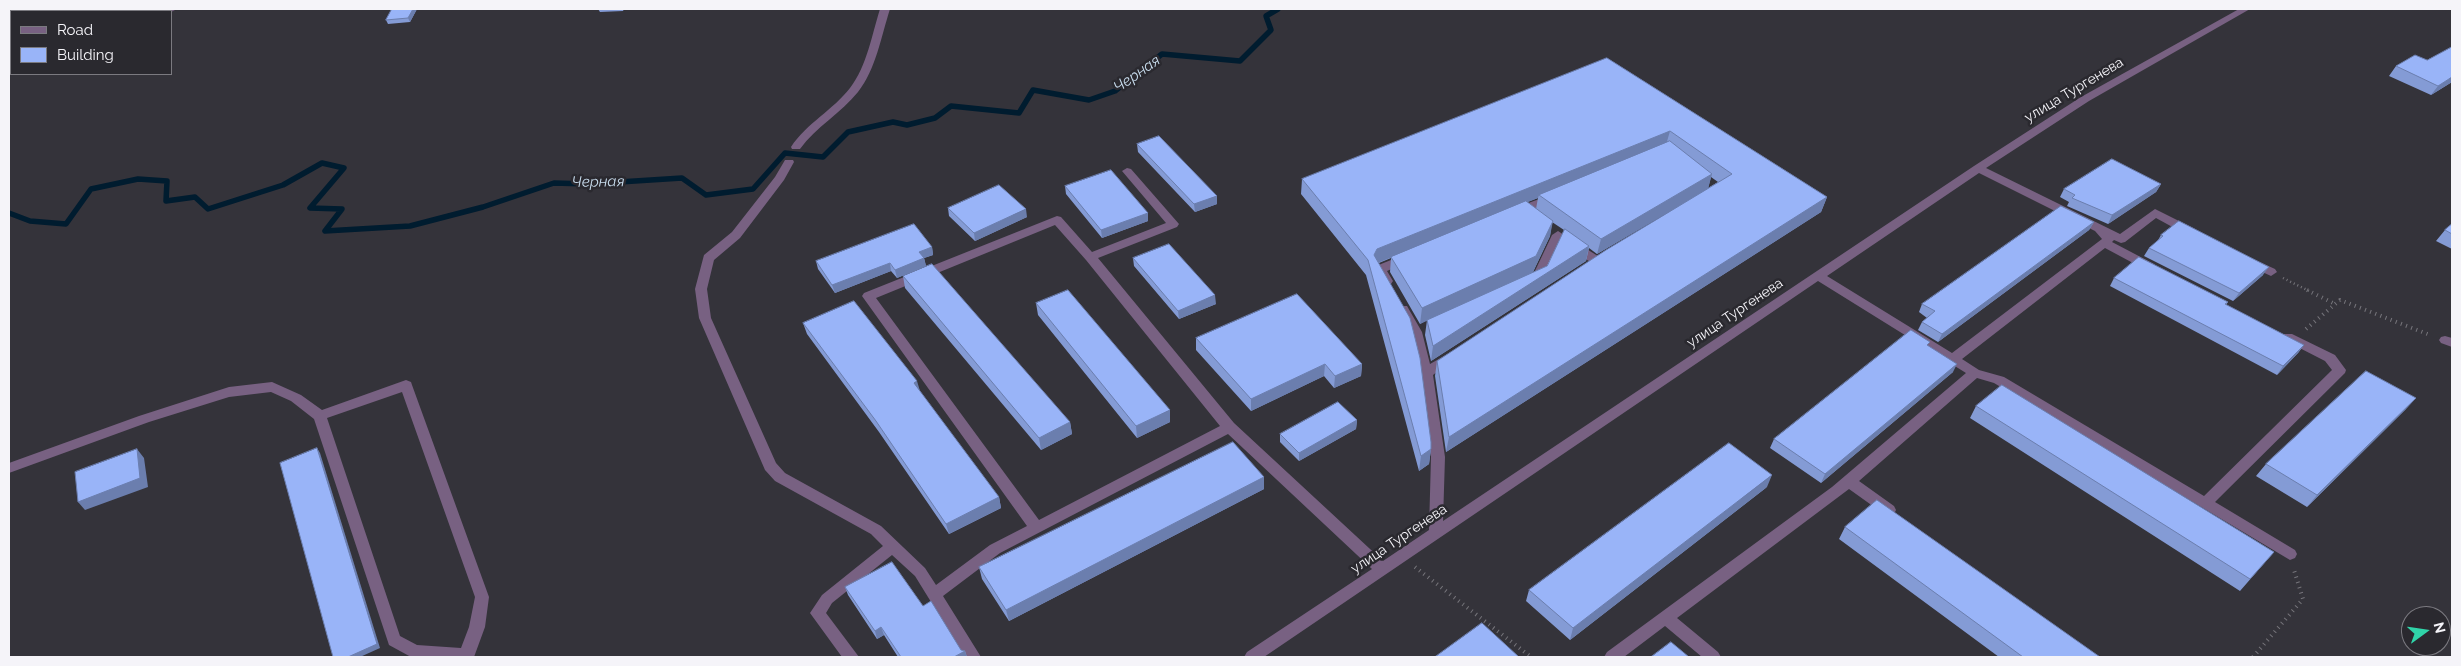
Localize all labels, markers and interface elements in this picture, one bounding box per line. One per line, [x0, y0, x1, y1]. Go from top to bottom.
legend [10, 10, 172, 75]
text: Road [57, 21, 93, 39]
text: Building [57, 46, 114, 64]
water label: Черная [1110, 51, 1164, 97]
street label: улица Тургенева [2022, 54, 2126, 126]
water label: Черная [571, 173, 625, 191]
street label: улица Тургенева [1684, 275, 1786, 351]
street label: улица Тургенева [1348, 501, 1450, 577]
north arrow [2401, 606, 2451, 656]
text: N [2431, 620, 2449, 635]

